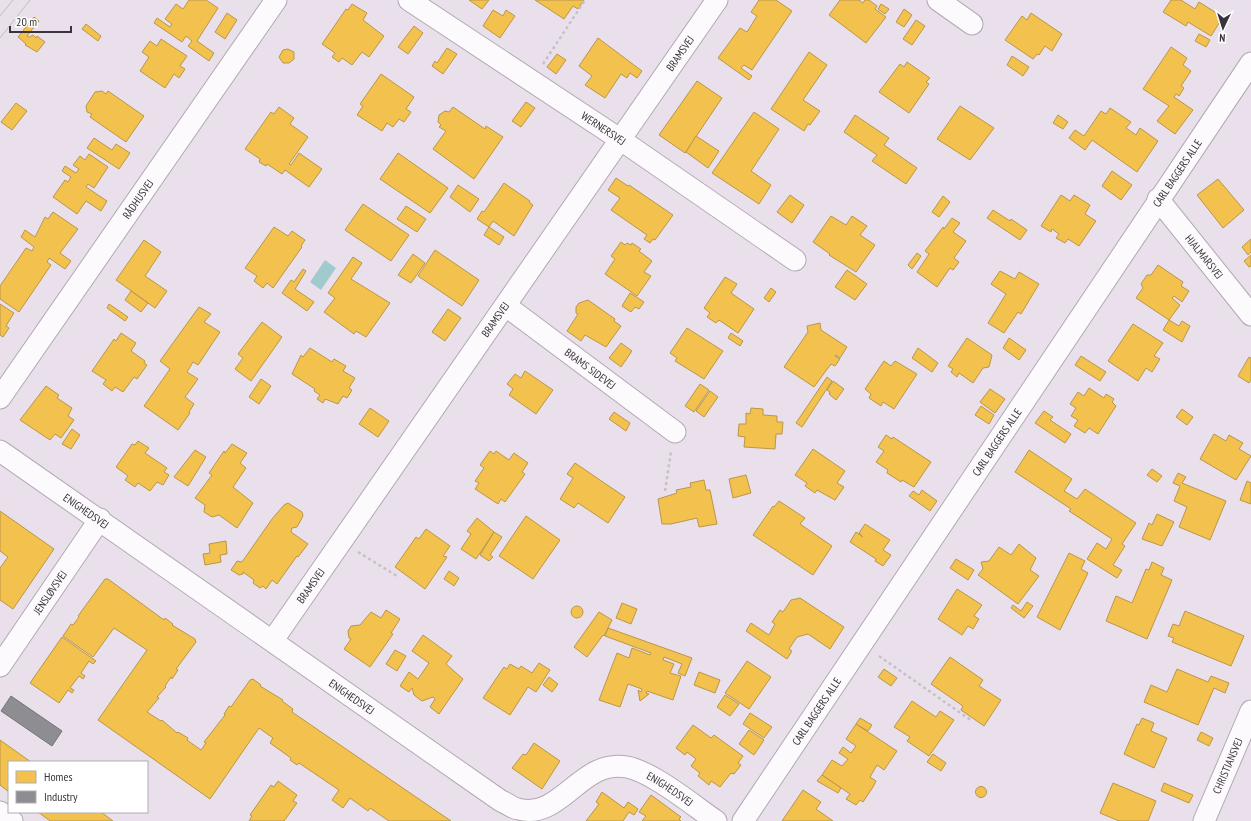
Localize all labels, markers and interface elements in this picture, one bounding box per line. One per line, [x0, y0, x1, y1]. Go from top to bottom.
scale bar [10, 8, 71, 34]
north arrow [1203, 8, 1243, 48]
text: 20 m [16, 14, 37, 29]
text: N [1219, 31, 1226, 45]
street label: BRAMSVEJ [663, 33, 697, 74]
street label: WERNERSVEJ [578, 109, 628, 148]
street label: CARL BAGGERS ALLE [1150, 136, 1205, 210]
street label: RÅDHUSVEJ [119, 177, 156, 222]
street label: HJALMARSVEJ [1182, 232, 1226, 282]
street label: BRAMSVEJ [478, 299, 512, 340]
street label: BRAMS SIDEVEJ [562, 345, 618, 392]
street label: CARL BAGGERS ALLE [969, 405, 1025, 479]
street label: ENIGHEDSVEJ [61, 490, 112, 532]
street label: BRAMSVEJ [294, 565, 328, 606]
street label: JENSLØVSVEJ [30, 568, 70, 618]
street label: CARL BAGGERS ALLE [789, 675, 844, 748]
street label: ENIGHEDSVEJ [326, 676, 377, 717]
street label: CHRISTIANSVEJ [1209, 736, 1246, 796]
legend [8, 761, 148, 813]
text: Homes [44, 769, 72, 784]
street label: ENIGHEDSVEJ [644, 769, 696, 809]
text: Industry [44, 789, 78, 804]

